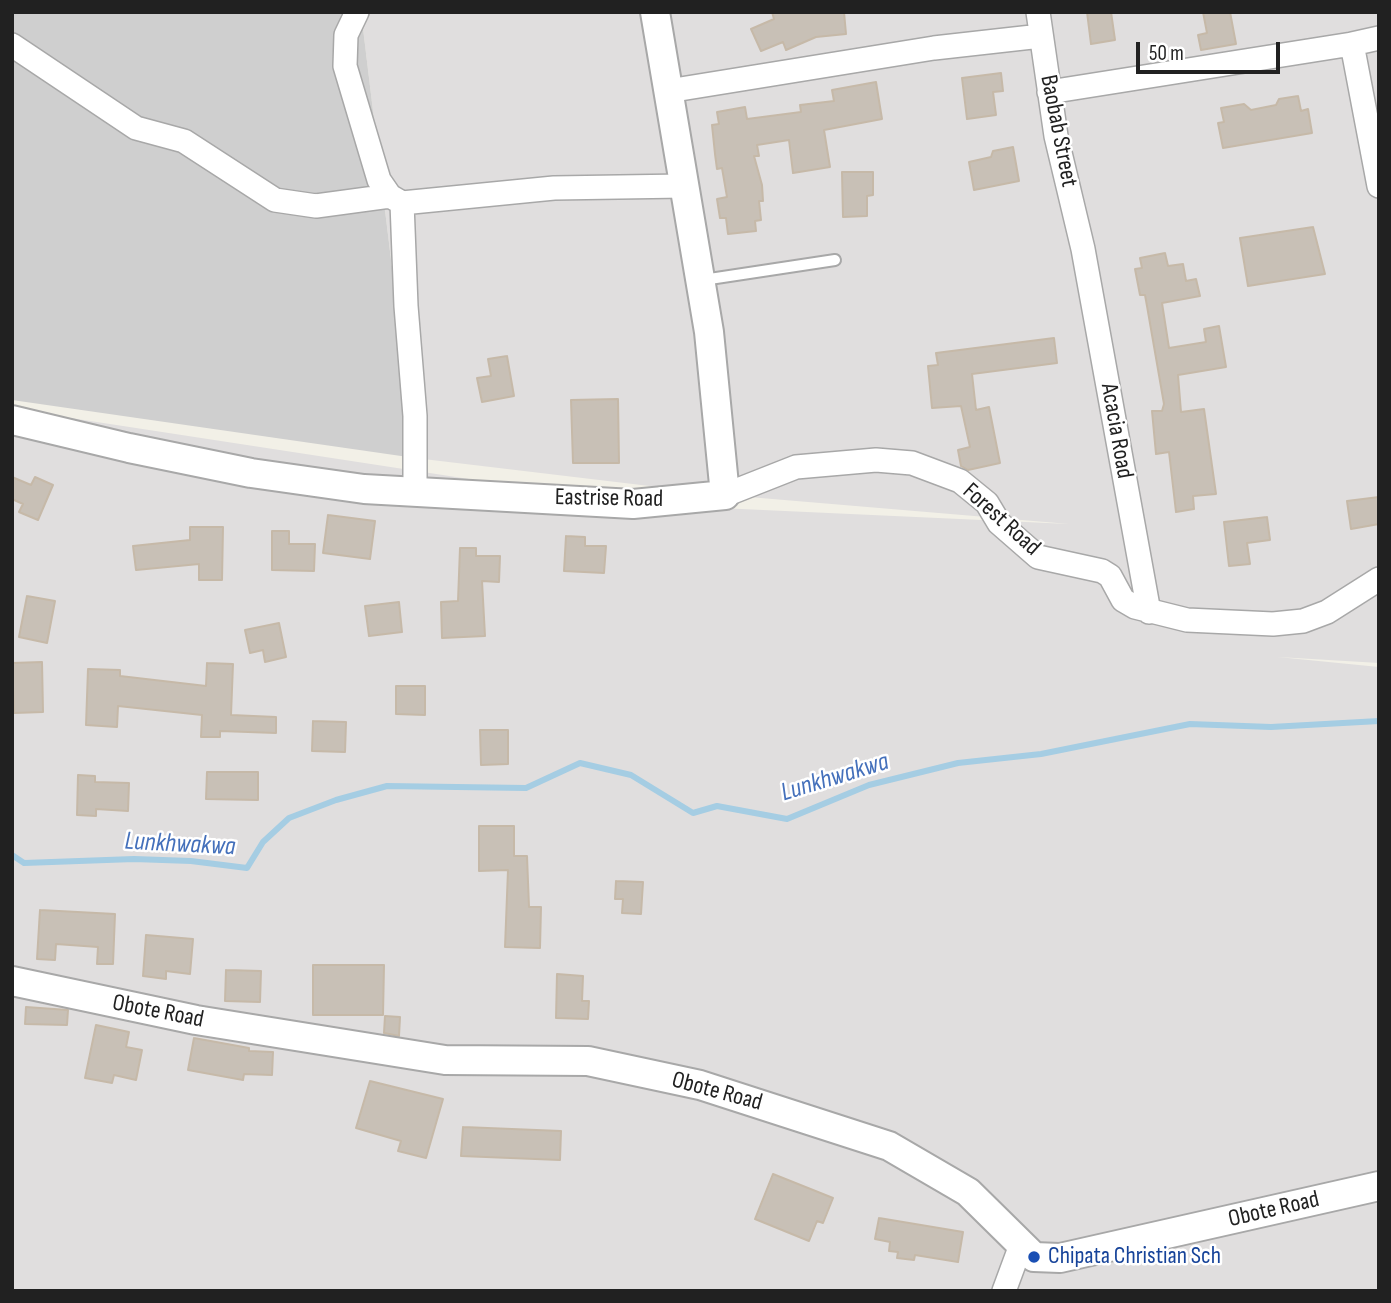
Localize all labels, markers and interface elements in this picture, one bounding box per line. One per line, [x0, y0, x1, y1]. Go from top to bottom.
scale bar [1139, 28, 1282, 72]
text: 50 m [1149, 41, 1184, 66]
street label: Baobab Street [1033, 73, 1083, 189]
street label: Acacia Road [1093, 381, 1139, 481]
street label: Forest Road [956, 478, 1046, 562]
street label: Eastrise Road [555, 484, 663, 514]
water label: Lunkhwakwa [777, 747, 893, 809]
water label: Lunkhwakwa [124, 827, 236, 863]
street label: Obote Road [110, 989, 206, 1035]
street label: Obote Road [669, 1066, 765, 1118]
street label: Obote Road [1226, 1186, 1322, 1234]
place label: Chipata Christian Sch [1048, 1243, 1221, 1271]
marker: Chipata Christian Sch [1026, 1249, 1042, 1265]

